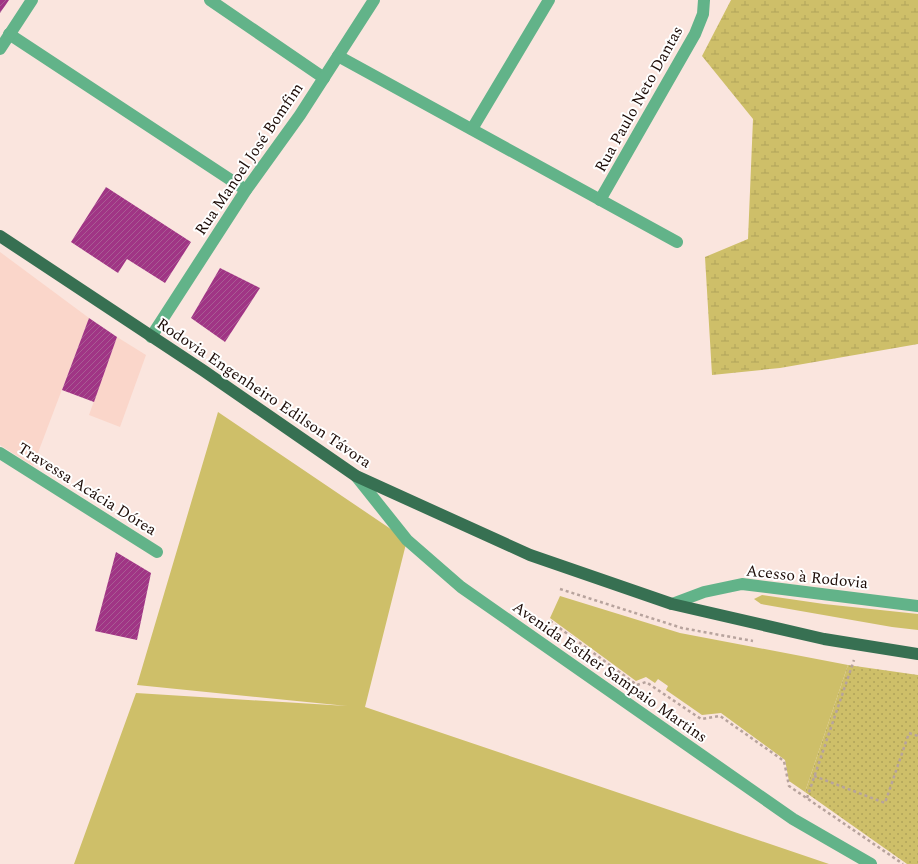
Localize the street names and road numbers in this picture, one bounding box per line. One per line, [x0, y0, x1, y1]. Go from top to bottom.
street label: Rua Paulo Neto Dantas [589, 21, 689, 177]
street label: Rua Manoel José Bomfim [189, 78, 309, 240]
street label: Rodovia Engenheiro Edilson Távora [152, 312, 376, 474]
street label: Travessa Acácia Dórea [13, 436, 161, 542]
street label: Acesso à Rodovia [745, 559, 869, 595]
street label: Avenida Esther Sampaio Martins [507, 595, 713, 749]

